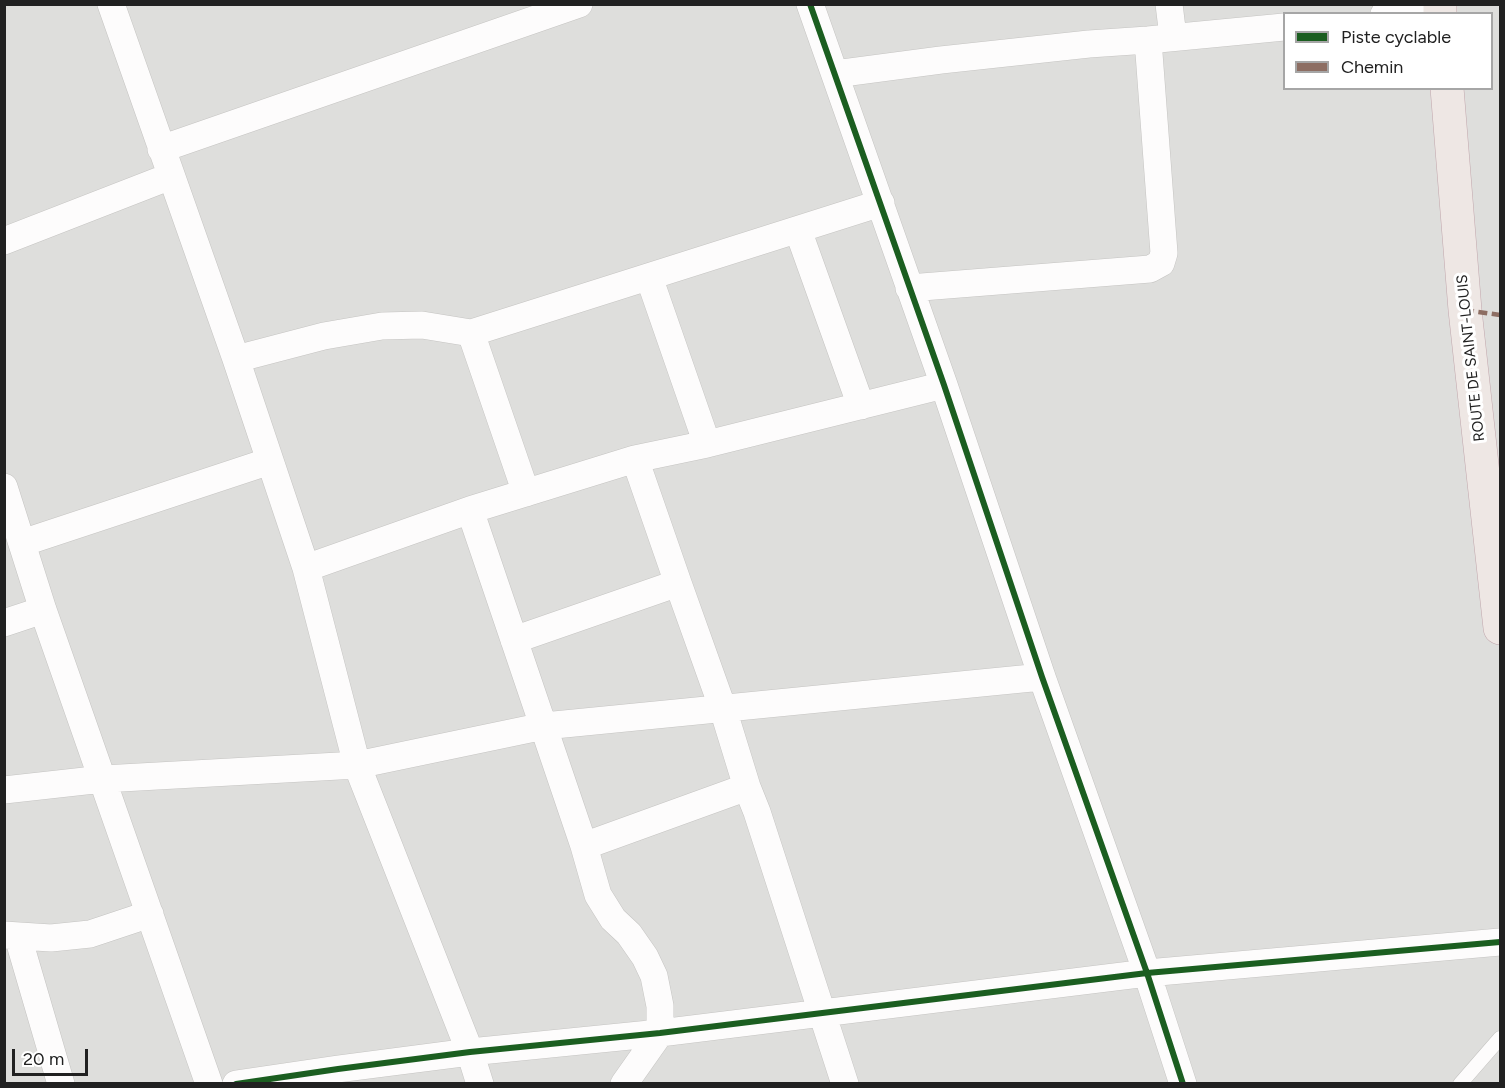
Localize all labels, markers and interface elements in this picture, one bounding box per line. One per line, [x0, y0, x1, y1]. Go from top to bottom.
legend [1283, 12, 1493, 90]
text: Piste cyclable [1341, 26, 1451, 48]
text: Chemin [1341, 56, 1403, 78]
street label: ROUTE DE SAINT-LOUIS [1453, 274, 1489, 442]
scale bar [15, 1037, 92, 1075]
text: 20 m [23, 1048, 64, 1070]

